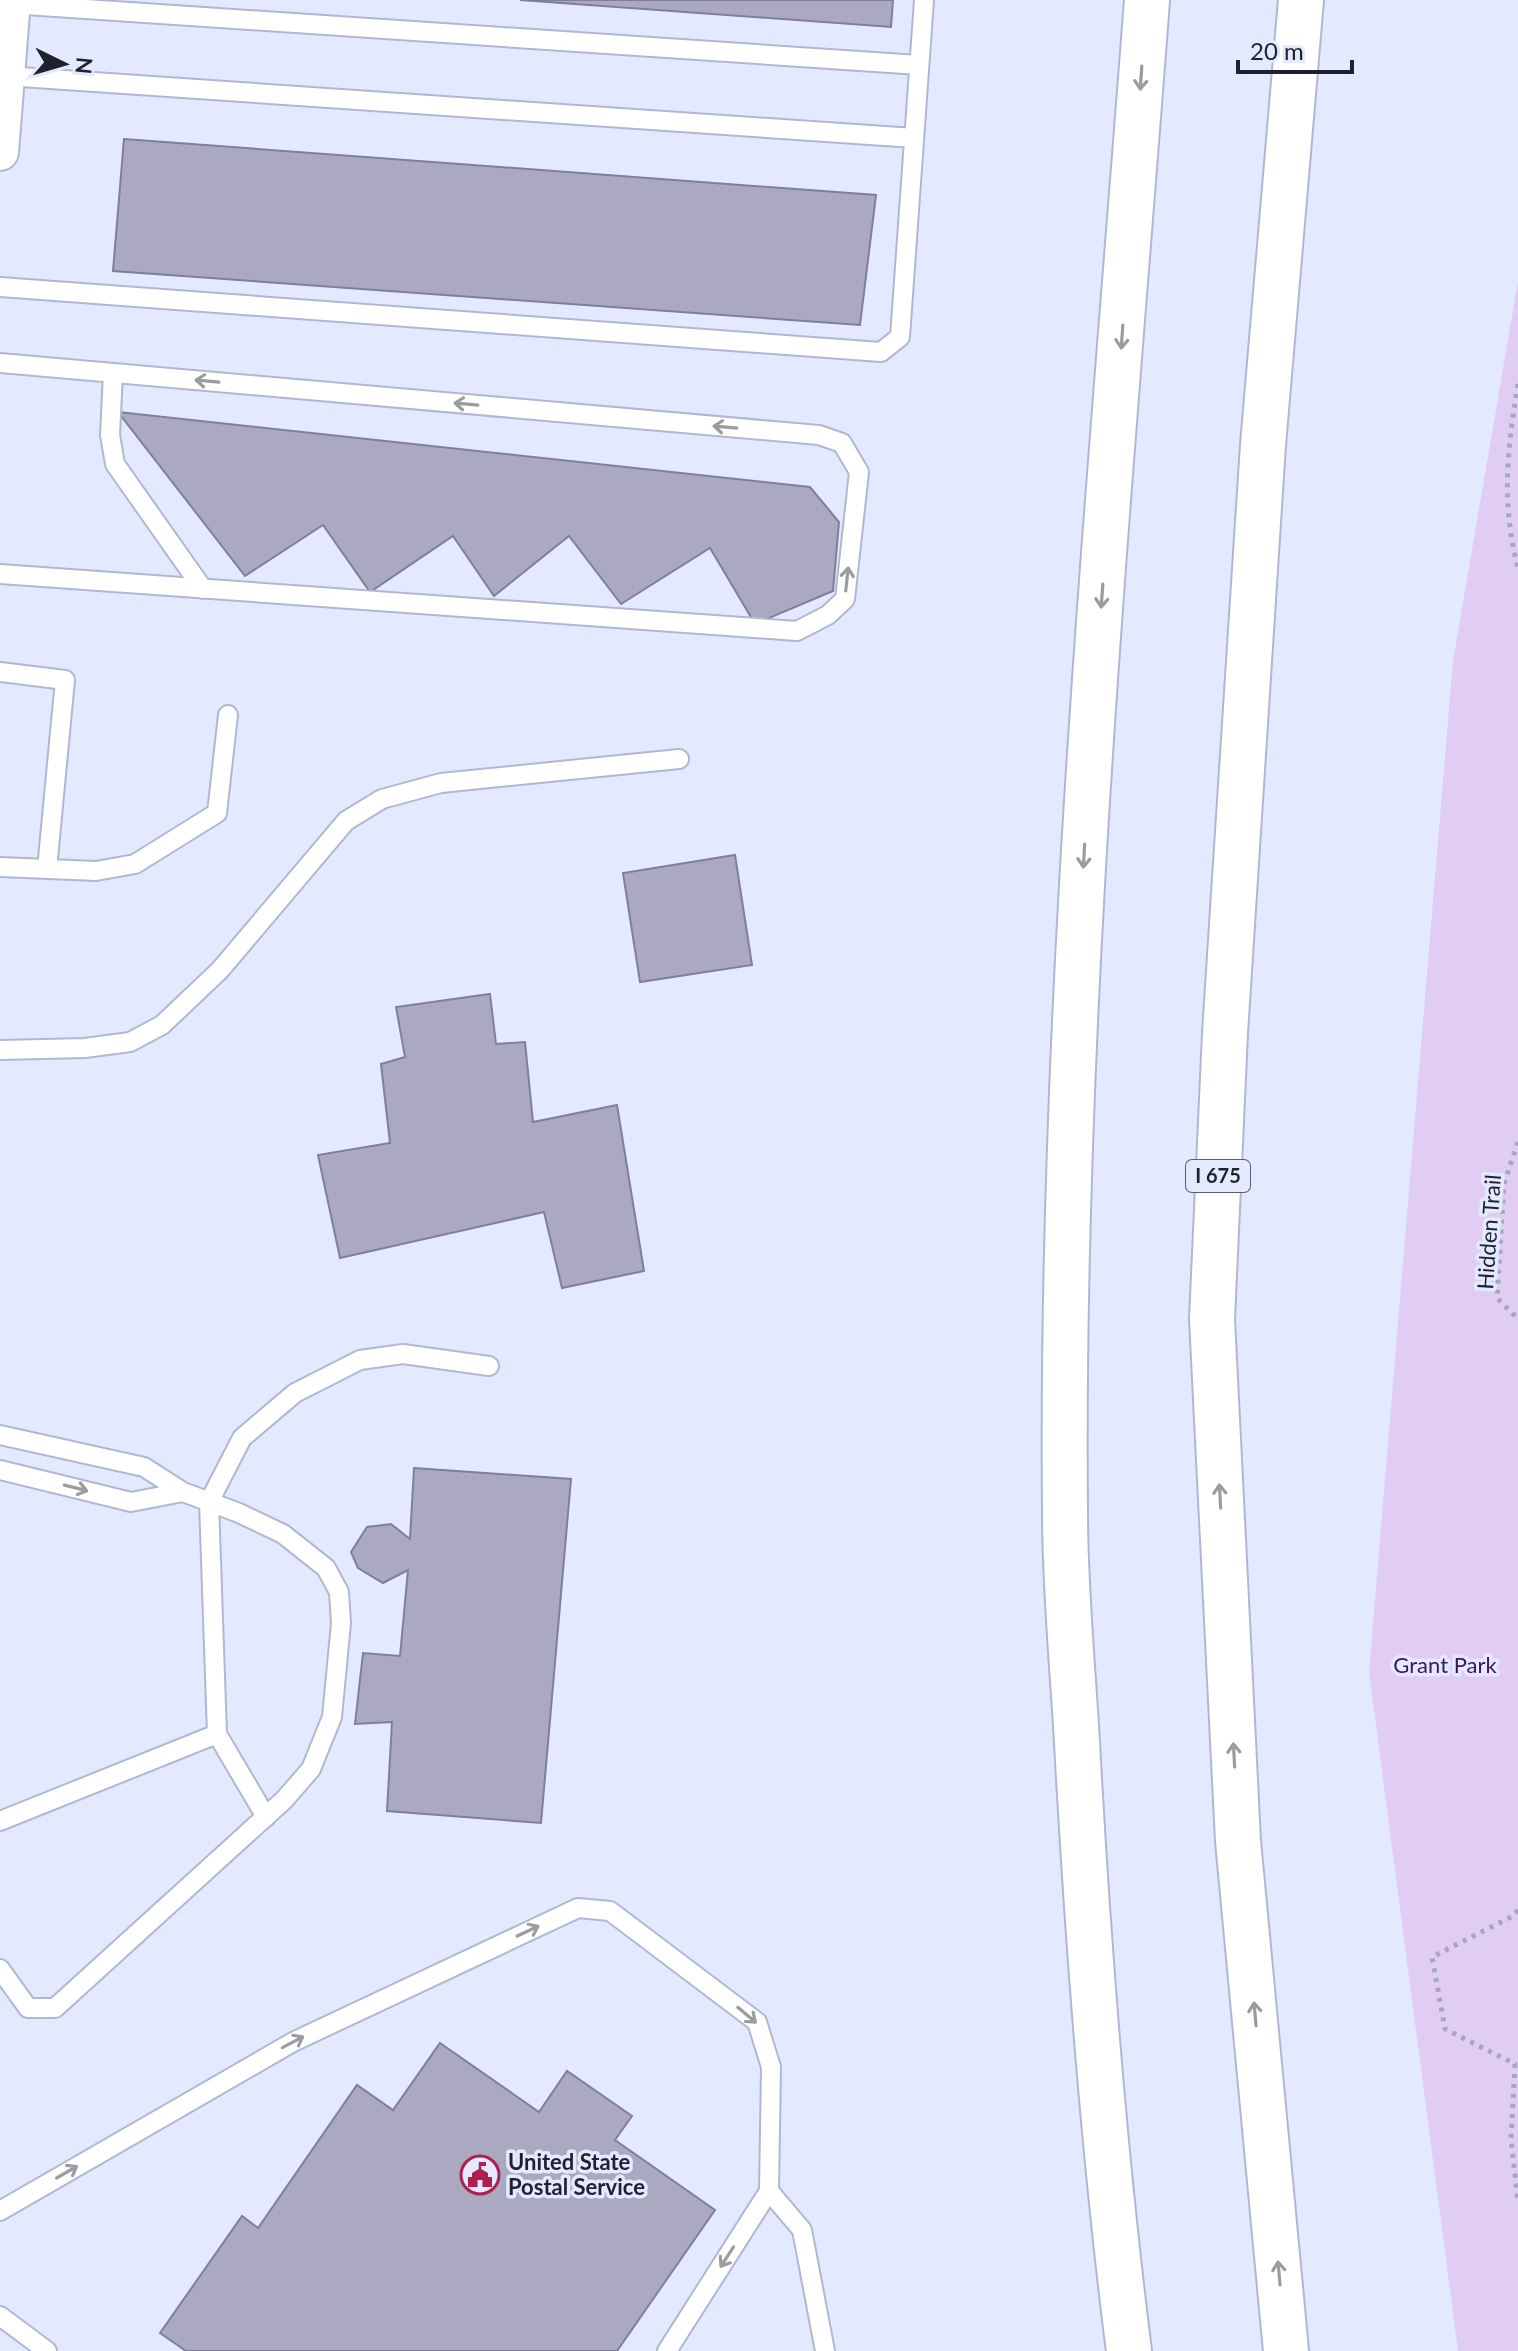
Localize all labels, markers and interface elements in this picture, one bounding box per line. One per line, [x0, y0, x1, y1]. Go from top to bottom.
north arrow [24, 24, 104, 104]
scale bar [1238, 24, 1352, 74]
text: 20 m [1250, 36, 1304, 65]
text: N [70, 56, 99, 75]
one-way arrow [1134, 64, 1149, 91]
one-way arrow [1114, 323, 1129, 350]
one-way arrow [194, 373, 221, 388]
one-way arrow [453, 396, 480, 411]
one-way arrow [712, 419, 739, 434]
one-way arrow [839, 567, 854, 593]
one-way arrow [1094, 582, 1109, 609]
one-way arrow [1077, 842, 1092, 869]
road number: I 675 [1186, 1160, 1250, 1192]
street label: Hidden Trail [1471, 1174, 1506, 1290]
one-way arrow [62, 1482, 88, 1497]
one-way arrow [1213, 1483, 1228, 1510]
park label: Grant Park [1393, 1651, 1497, 1678]
one-way arrow [1226, 1742, 1241, 1769]
one-way arrow [515, 1923, 539, 1938]
one-way arrow [1247, 2002, 1262, 2028]
one-way arrow [737, 2006, 757, 2024]
one-way arrow [280, 2034, 304, 2050]
place label: United State Postal Service [508, 2148, 645, 2200]
public building icon: United State Postal Service [459, 2154, 501, 2196]
one-way arrow [55, 2164, 79, 2179]
one-way arrow [719, 2245, 735, 2268]
one-way arrow [1271, 2260, 1286, 2287]

